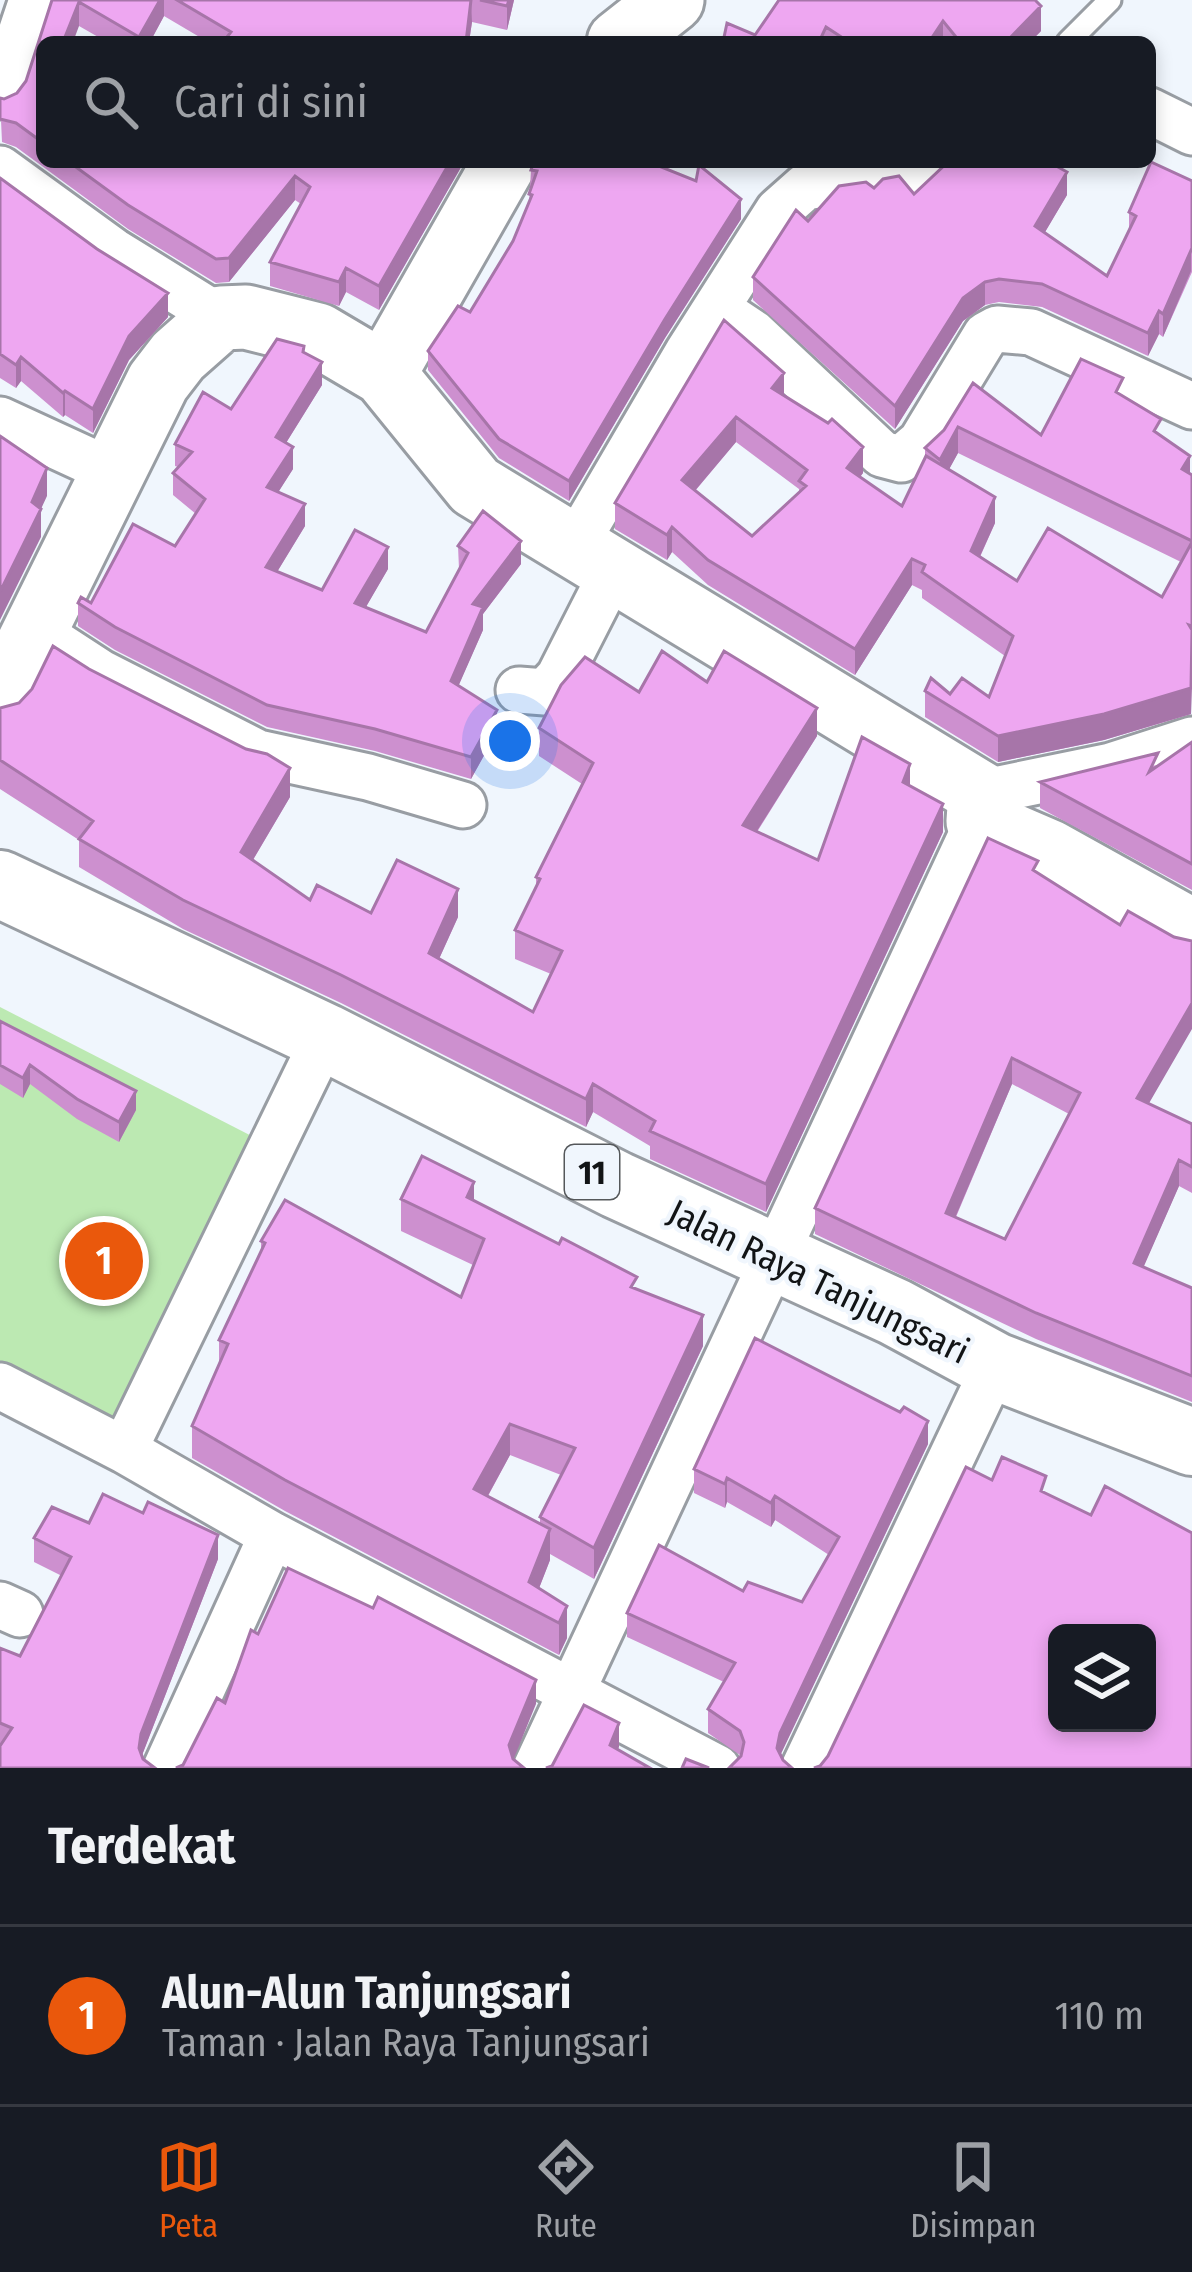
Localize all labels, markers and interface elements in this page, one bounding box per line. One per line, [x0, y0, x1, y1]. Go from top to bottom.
search box [36, 36, 1156, 168]
icon: search [78, 69, 144, 135]
text: Cari di sini [174, 75, 368, 129]
your location [480, 711, 540, 771]
road number: 11 [565, 1145, 619, 1199]
street label: Jalan Raya Tanjungsari [661, 1190, 976, 1374]
pin: 1 [65, 1216, 143, 1306]
map controls [1048, 1624, 1156, 1732]
button: layers [1048, 1624, 1156, 1732]
text: Terdekat [48, 1815, 235, 1877]
text: Alun-Alun Tanjungsari [162, 1966, 571, 2020]
text: 1 [79, 1993, 95, 2039]
text: 110 m [1055, 1993, 1144, 2039]
text: Taman · Jalan Raya Tanjungsari [162, 2020, 650, 2066]
tab: Peta [156, 2134, 222, 2246]
tab: Rute [533, 2134, 599, 2246]
tab: Disimpan [910, 2134, 1036, 2246]

